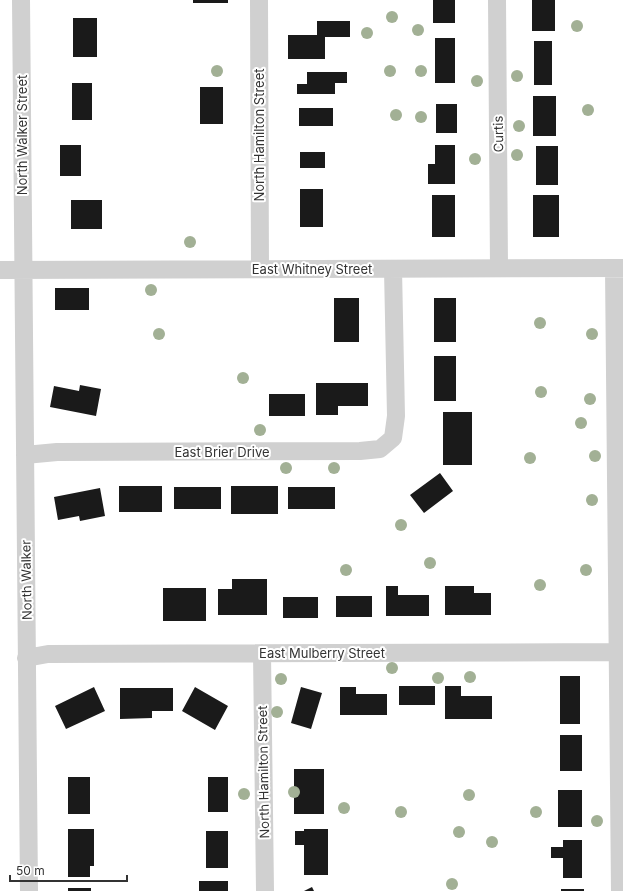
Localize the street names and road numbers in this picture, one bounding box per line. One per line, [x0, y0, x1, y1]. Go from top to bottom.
street label: North Hamilton Street [251, 68, 267, 202]
street label: North Walker Street [14, 75, 30, 195]
street label: Curtis [490, 115, 506, 152]
street label: East Whitney Street [252, 261, 372, 277]
street label: East Brier Drive [174, 444, 270, 460]
street label: North Walker [17, 540, 35, 620]
street label: East Mulberry Street [259, 645, 385, 661]
street label: North Hamilton Street [254, 705, 272, 839]

